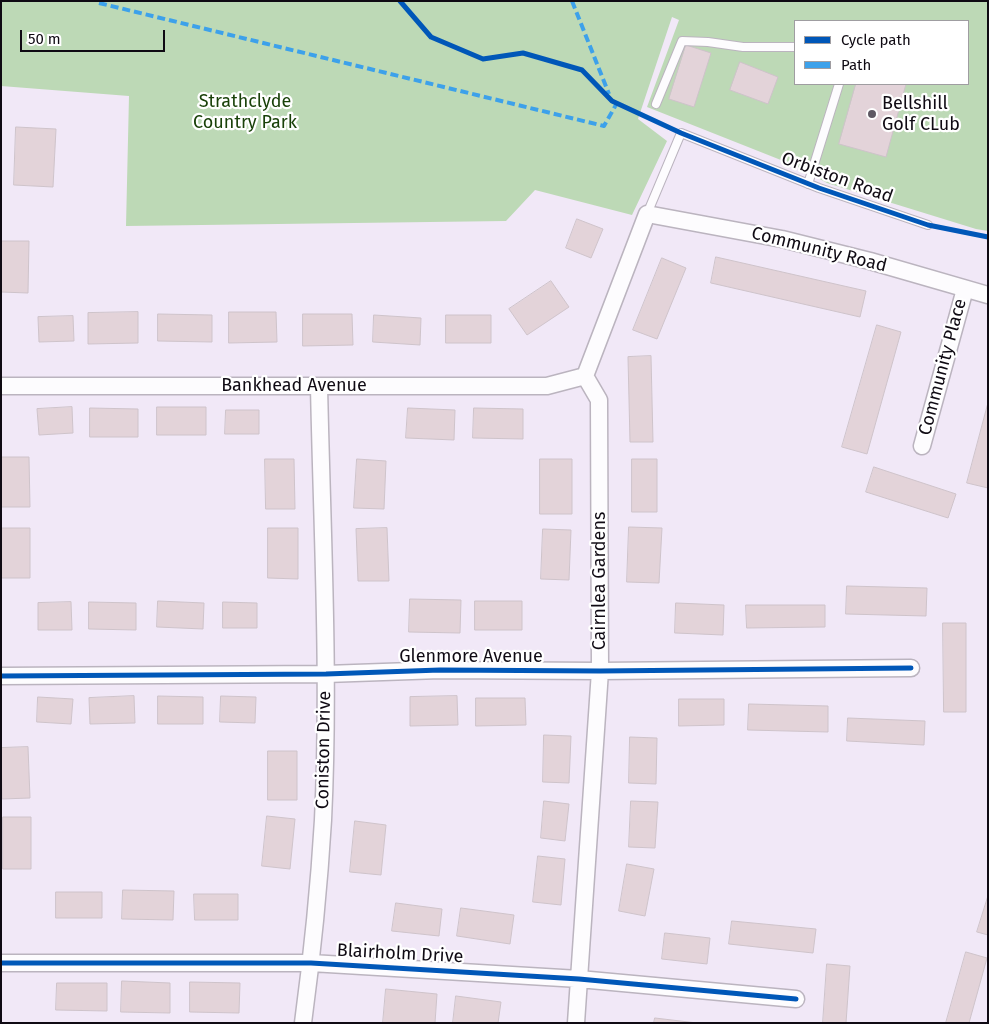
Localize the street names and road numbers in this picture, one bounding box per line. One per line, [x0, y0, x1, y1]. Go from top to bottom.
street label: Orbiston Road [778, 148, 896, 208]
street label: Community Road [749, 223, 889, 277]
street label: Community Place [914, 296, 972, 438]
street label: Bankhead Avenue [221, 375, 367, 397]
street label: Cairnlea Gardens [589, 512, 611, 650]
street label: Glenmore Avenue [399, 646, 543, 668]
street label: Coniston Drive [312, 691, 336, 809]
street label: Blairholm Drive [336, 940, 464, 968]

